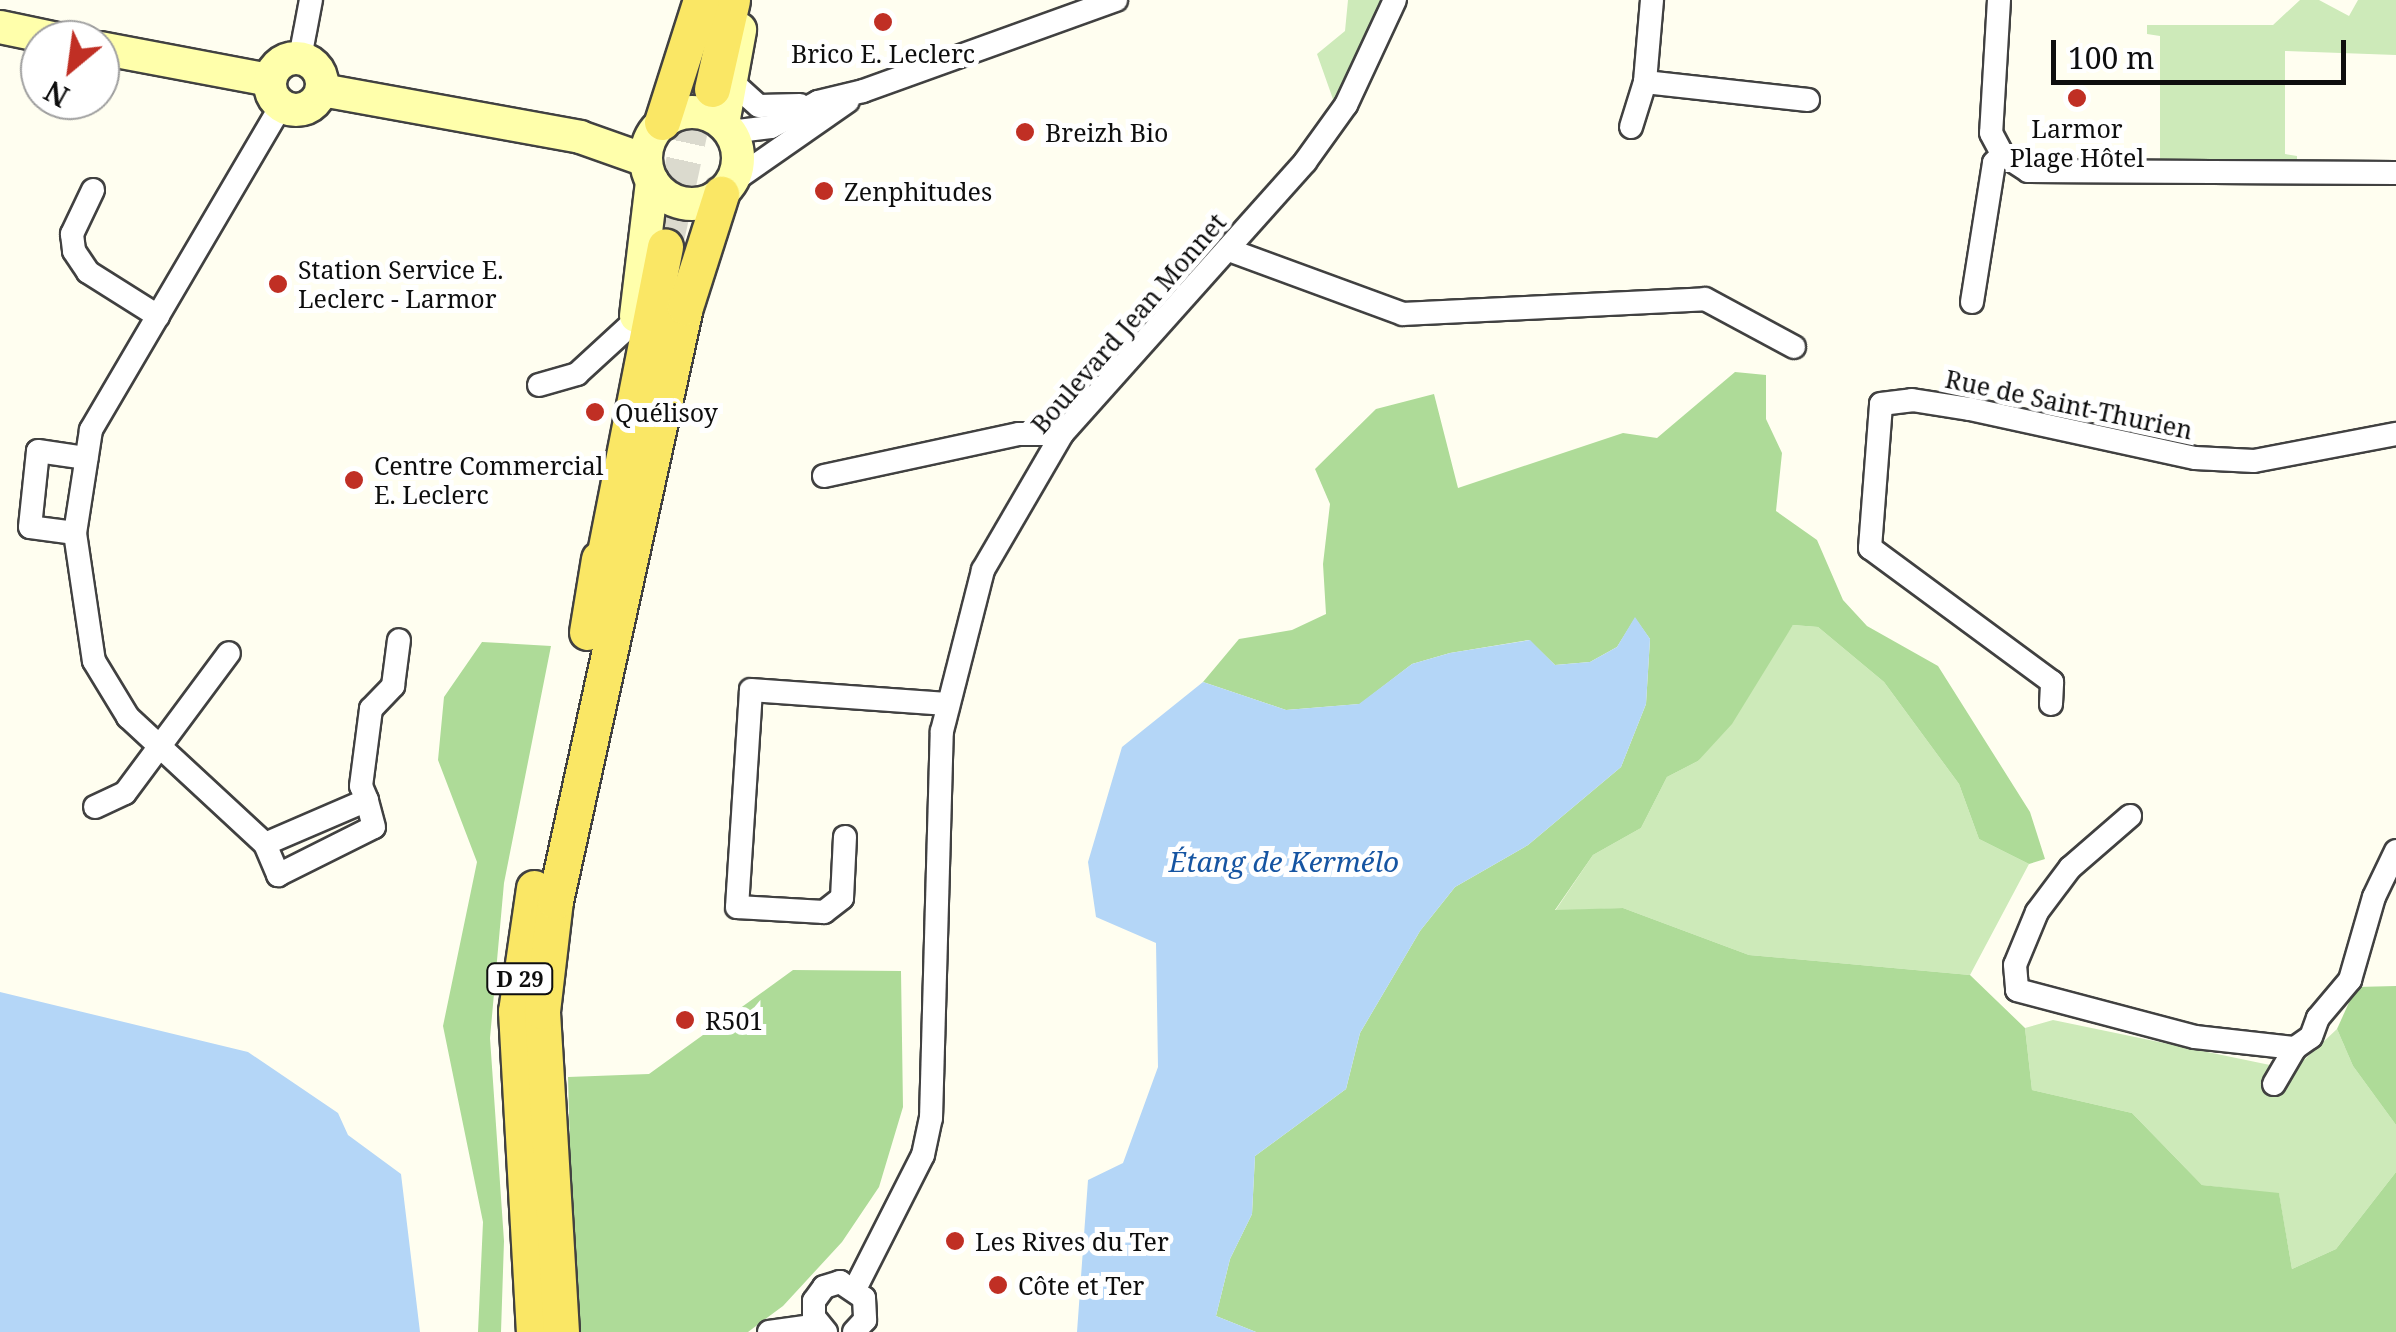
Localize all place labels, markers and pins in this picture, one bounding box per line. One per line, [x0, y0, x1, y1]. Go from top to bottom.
marker: Brico E. Leclerc [872, 11, 894, 33]
place label: Brico E. Leclerc [791, 38, 975, 68]
marker: Larmor Plage Hôtel [2066, 87, 2088, 109]
place label: Larmor Plage Hôtel [2010, 114, 2144, 173]
place label: Breizh Bio [1045, 117, 1168, 147]
marker: Breizh Bio [1014, 121, 1036, 143]
place label: Zenphitudes [844, 176, 992, 206]
marker: Zenphitudes [813, 180, 835, 202]
place label: Station Service E. Leclerc - Larmor [298, 255, 504, 314]
marker: Station Service E. Leclerc - Larmor [267, 273, 289, 295]
place label: Quélisoy [615, 397, 718, 427]
marker: Quélisoy [584, 401, 606, 423]
place label: Centre Commercial E. Leclerc [374, 451, 604, 510]
marker: Centre Commercial E. Leclerc [343, 469, 365, 491]
place label: R501 [705, 1005, 763, 1035]
marker: R501 [674, 1009, 696, 1031]
place label: Les Rives du Ter [975, 1226, 1169, 1256]
marker: Les Rives du Ter [944, 1230, 966, 1252]
place label: Côte et Ter [1018, 1270, 1144, 1300]
marker: Côte et Ter [987, 1274, 1009, 1296]

